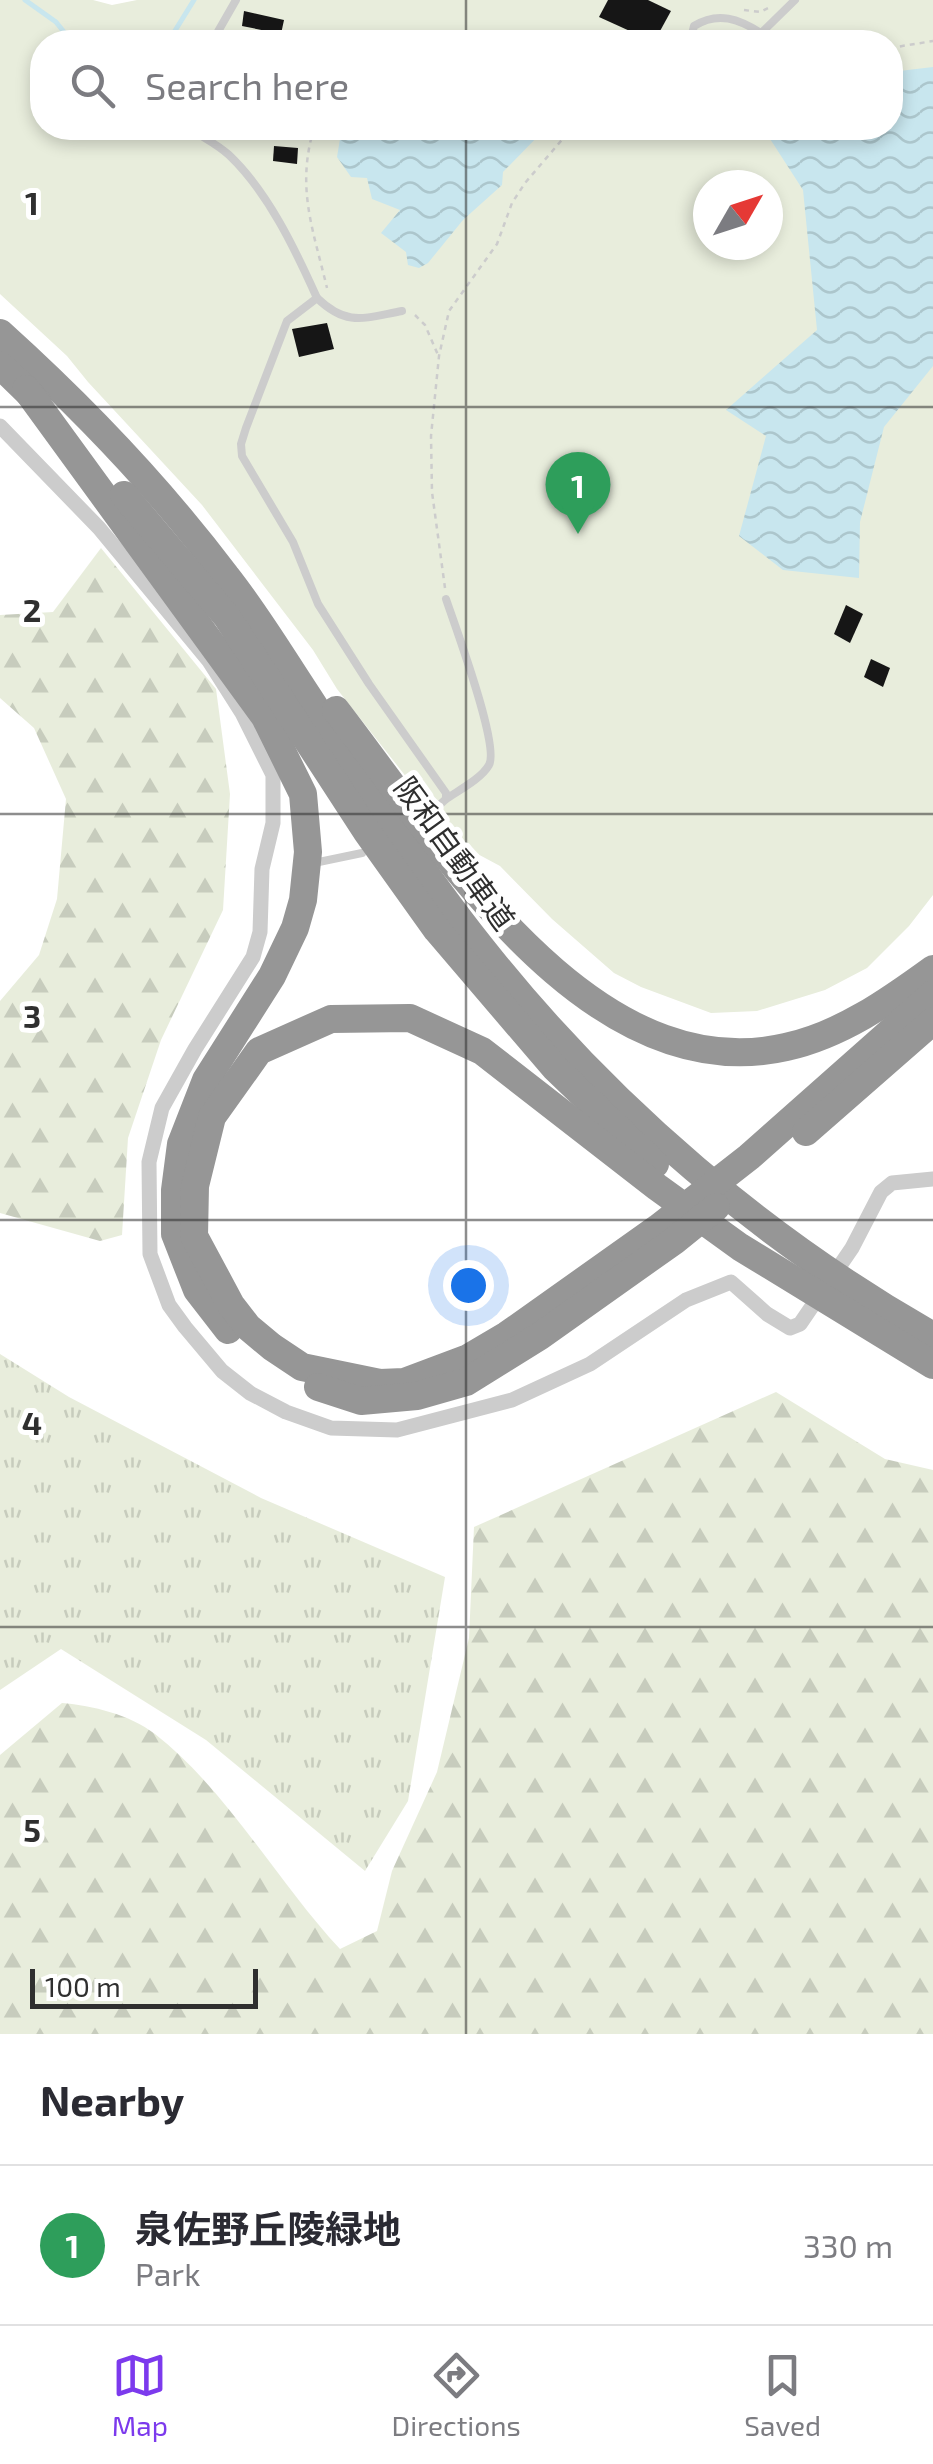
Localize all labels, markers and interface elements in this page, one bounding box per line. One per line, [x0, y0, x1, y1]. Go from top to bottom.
search box [30, 30, 903, 140]
icon: search [65, 58, 120, 113]
text: Search here [145, 62, 349, 108]
north arrow [693, 170, 783, 260]
text: 1 [25, 183, 39, 221]
pin: 1 [546, 452, 610, 534]
text: 2 [23, 590, 41, 628]
street label: 阪和自動車道 [388, 769, 523, 936]
text: 3 [23, 996, 41, 1034]
your location [443, 1260, 494, 1311]
text: 4 [22, 1403, 42, 1441]
text: 5 [23, 1810, 41, 1848]
scale bar [30, 1964, 258, 2008]
text: 100 m [45, 1969, 121, 2003]
text: Nearby [40, 2074, 184, 2124]
text: 泉佐野丘陵緑地 [135, 2205, 401, 2251]
text: 1 [66, 2226, 79, 2264]
text: 330 m [803, 2226, 893, 2264]
text: Park [135, 2254, 200, 2292]
tab: Map [112, 2348, 168, 2442]
tab: Directions [392, 2348, 521, 2442]
tab: Saved [744, 2348, 821, 2442]

